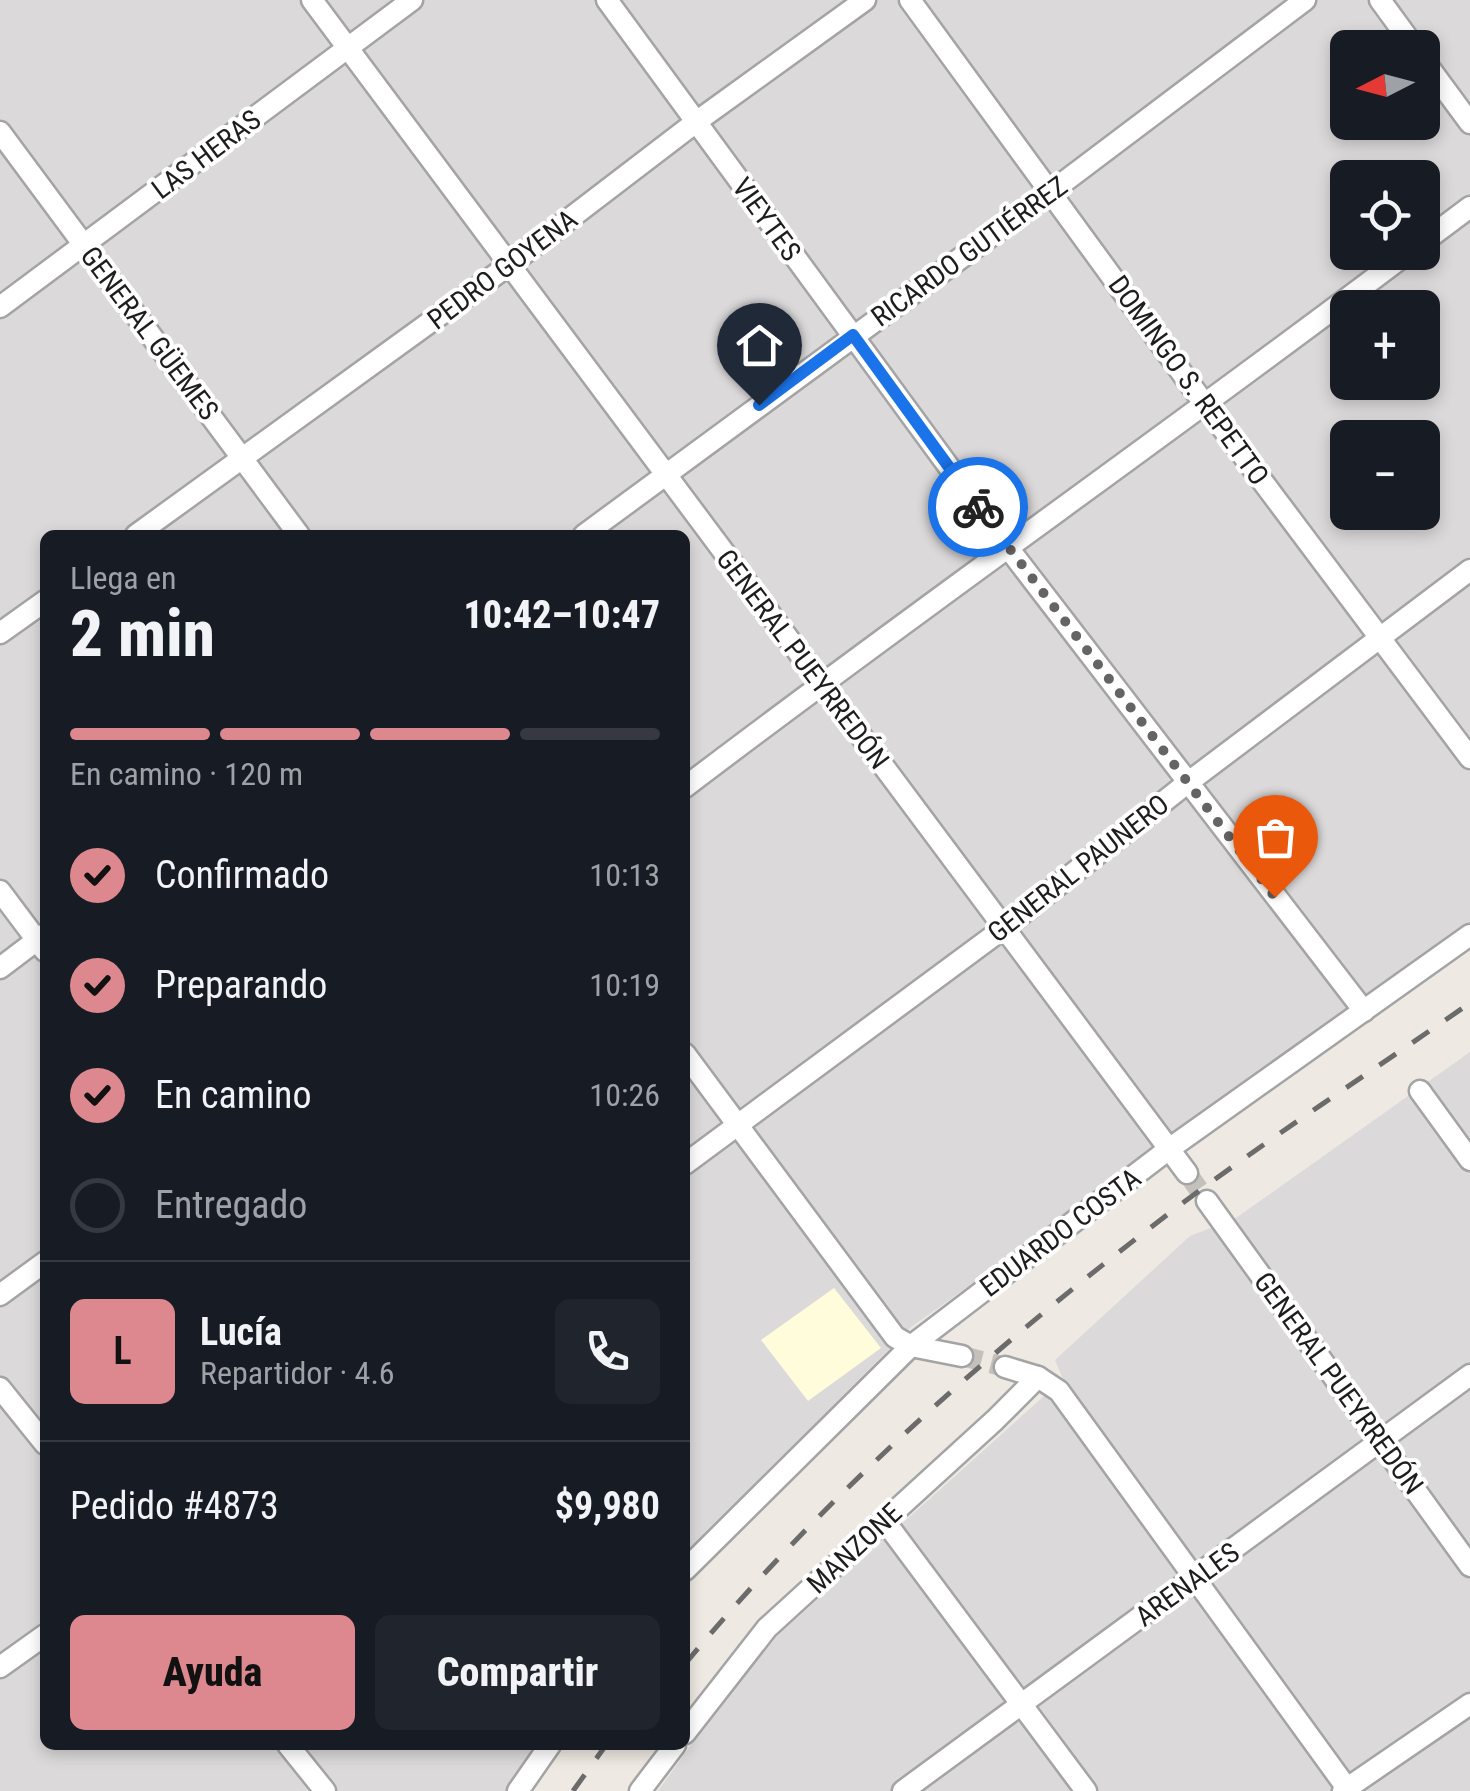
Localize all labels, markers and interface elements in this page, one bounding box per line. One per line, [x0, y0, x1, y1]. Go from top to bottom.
north arrow [1330, 30, 1440, 140]
map controls [1330, 30, 1440, 530]
street label: LAS HERAS [145, 103, 267, 206]
button: locate [1330, 160, 1440, 270]
street label: RICARDO GUTIÉRREZ [865, 169, 1074, 334]
street label: VIEYTES [725, 171, 808, 267]
street label: PEDRO GOYENA [421, 202, 584, 336]
street label: GENERAL GÜEMES [74, 240, 225, 426]
street label: DOMINGO S. REPETTO [1102, 269, 1276, 491]
button: + [1330, 290, 1440, 400]
pin [717, 303, 802, 406]
icon: home [732, 318, 787, 373]
button: − [1330, 420, 1440, 530]
courier [928, 457, 1028, 557]
icon: bike [951, 480, 1006, 535]
street label: GENERAL PUEYRREDÓN [709, 543, 896, 776]
text: Llega en [70, 559, 177, 597]
text: 10:42–10:47 [463, 593, 660, 637]
text: 2 min [70, 596, 215, 672]
text: En camino · 120 m [70, 755, 303, 793]
street label: GENERAL PAUNERO [981, 787, 1175, 949]
pin [1233, 795, 1318, 898]
icon: bag [1248, 810, 1303, 865]
icon: check [70, 848, 125, 903]
text: Confirmado [155, 853, 329, 897]
text: 10:13 [589, 856, 660, 894]
icon: check [70, 958, 125, 1013]
text: Preparando [155, 963, 327, 1007]
text: 10:19 [589, 966, 660, 1004]
icon: check [70, 1068, 125, 1123]
text: En camino [155, 1073, 312, 1117]
text: 10:26 [589, 1076, 660, 1114]
street label: EDUARDO COSTA [974, 1161, 1147, 1303]
text: Entregado [155, 1183, 307, 1227]
street label: GENERAL PUEYRREDÓN [1247, 1266, 1430, 1501]
button: phone [555, 1299, 660, 1404]
text: Lucía [200, 1310, 282, 1354]
text: L [113, 1329, 132, 1373]
text: Repartidor · 4.6 [200, 1354, 395, 1392]
text: Pedido #4873 [70, 1484, 279, 1528]
text: $9,980 [555, 1484, 660, 1528]
street label: MANZONE [800, 1496, 908, 1600]
street label: ARENALES [1129, 1536, 1246, 1633]
button: Ayuda [70, 1615, 355, 1730]
button: Compartir [375, 1615, 660, 1730]

